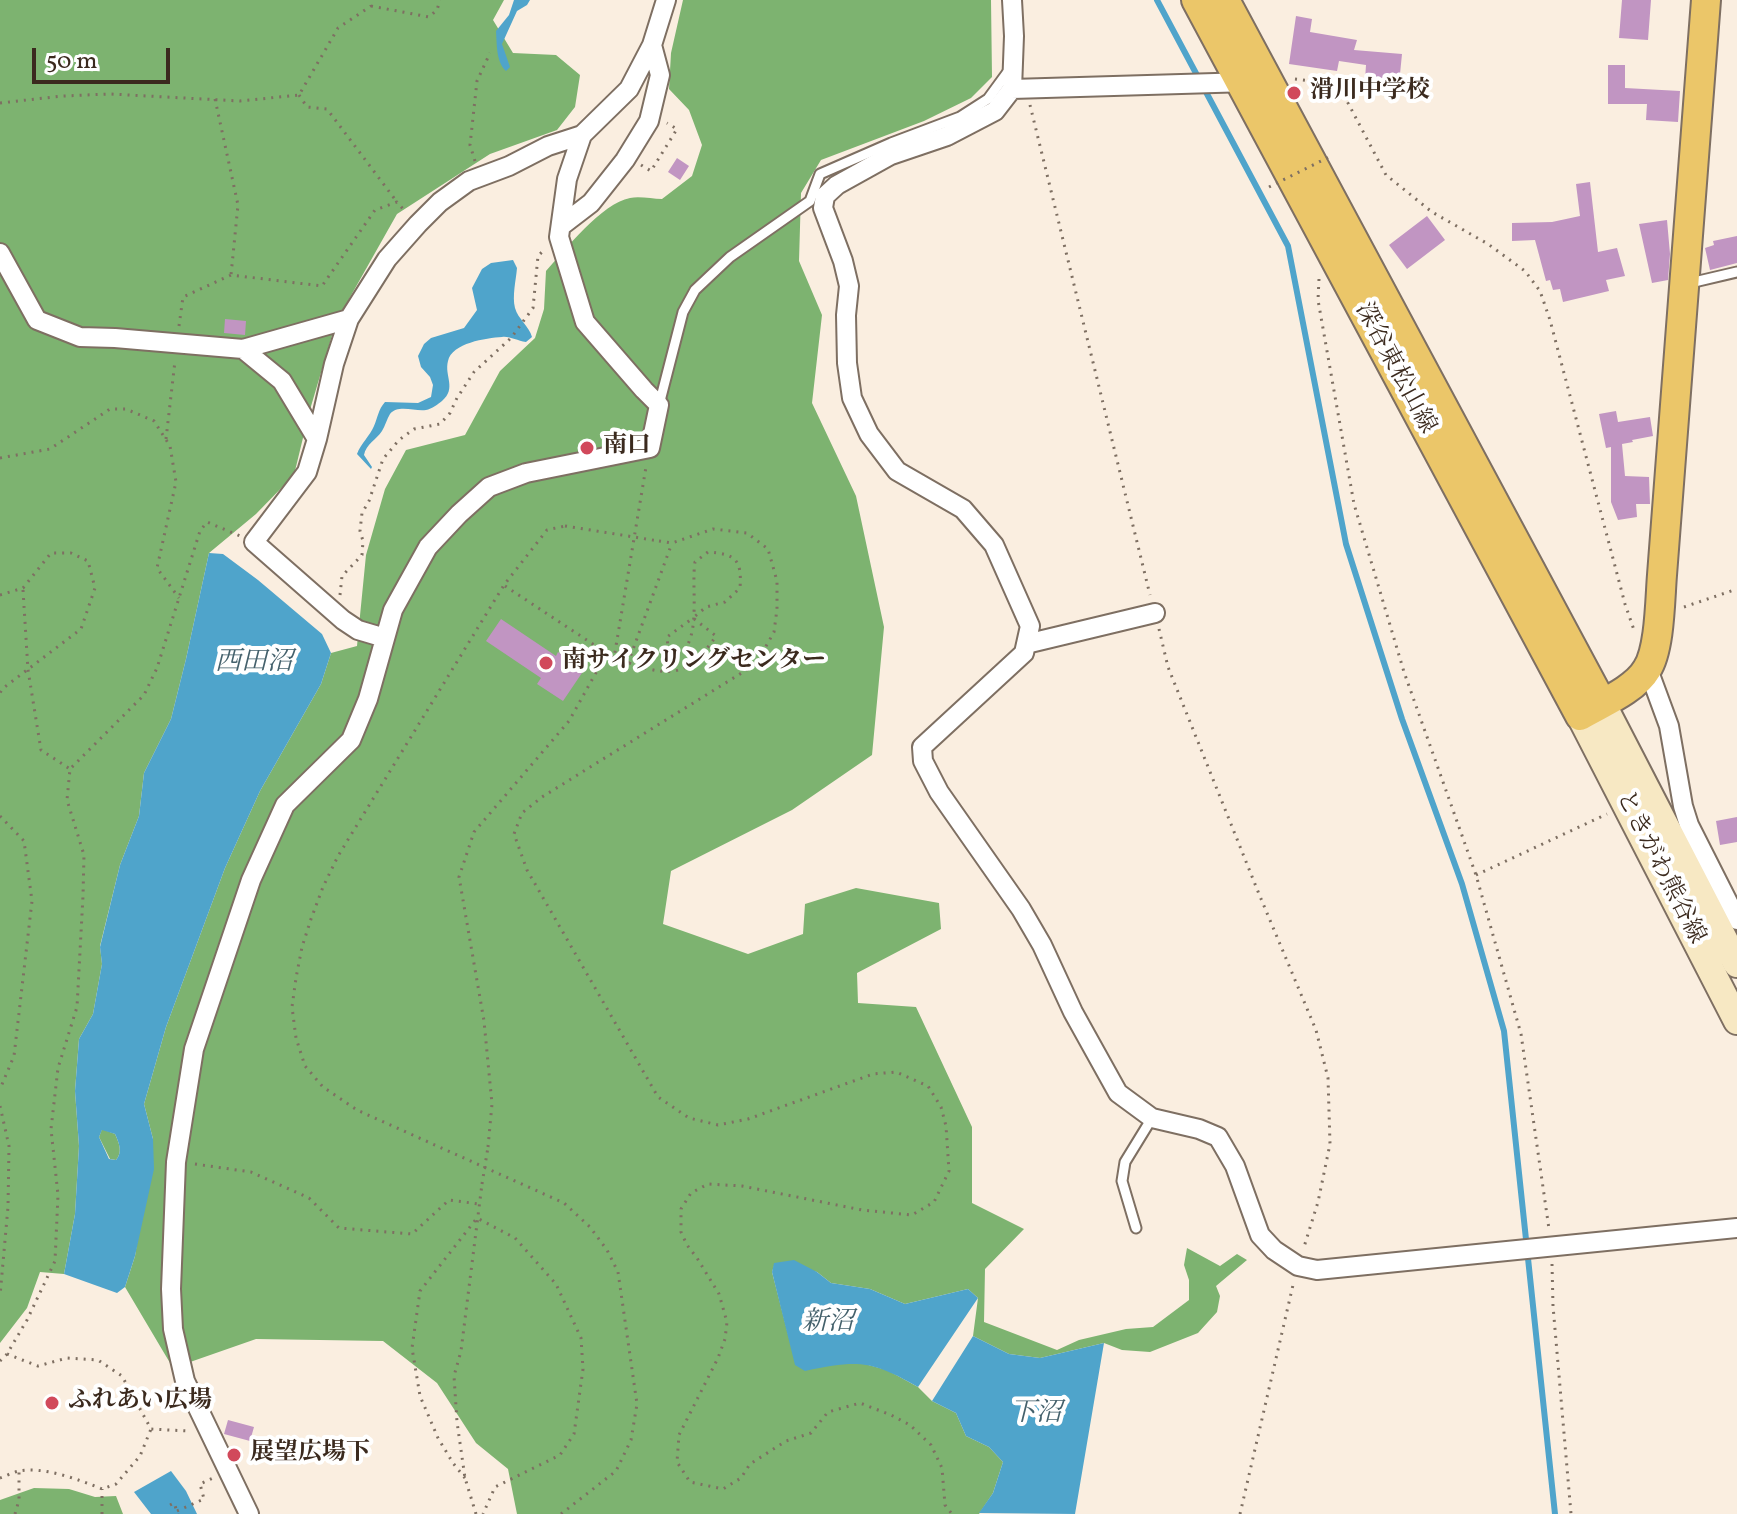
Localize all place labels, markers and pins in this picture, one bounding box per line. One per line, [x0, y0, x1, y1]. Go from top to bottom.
place label: 滑川中学校 [1310, 79, 1430, 107]
marker: 滑川中学校 [1285, 84, 1303, 102]
place label: 南口 [603, 434, 651, 462]
marker: 南口 [578, 439, 596, 457]
place label: 南サイクリングセンター [562, 649, 826, 677]
marker: 南サイクリングセンター [537, 654, 555, 672]
place label: ふれあい広場 [68, 1389, 212, 1417]
marker: ふれあい広場 [43, 1394, 61, 1412]
place label: 展望広場下 [250, 1441, 370, 1469]
marker: 展望広場下 [225, 1446, 243, 1464]

